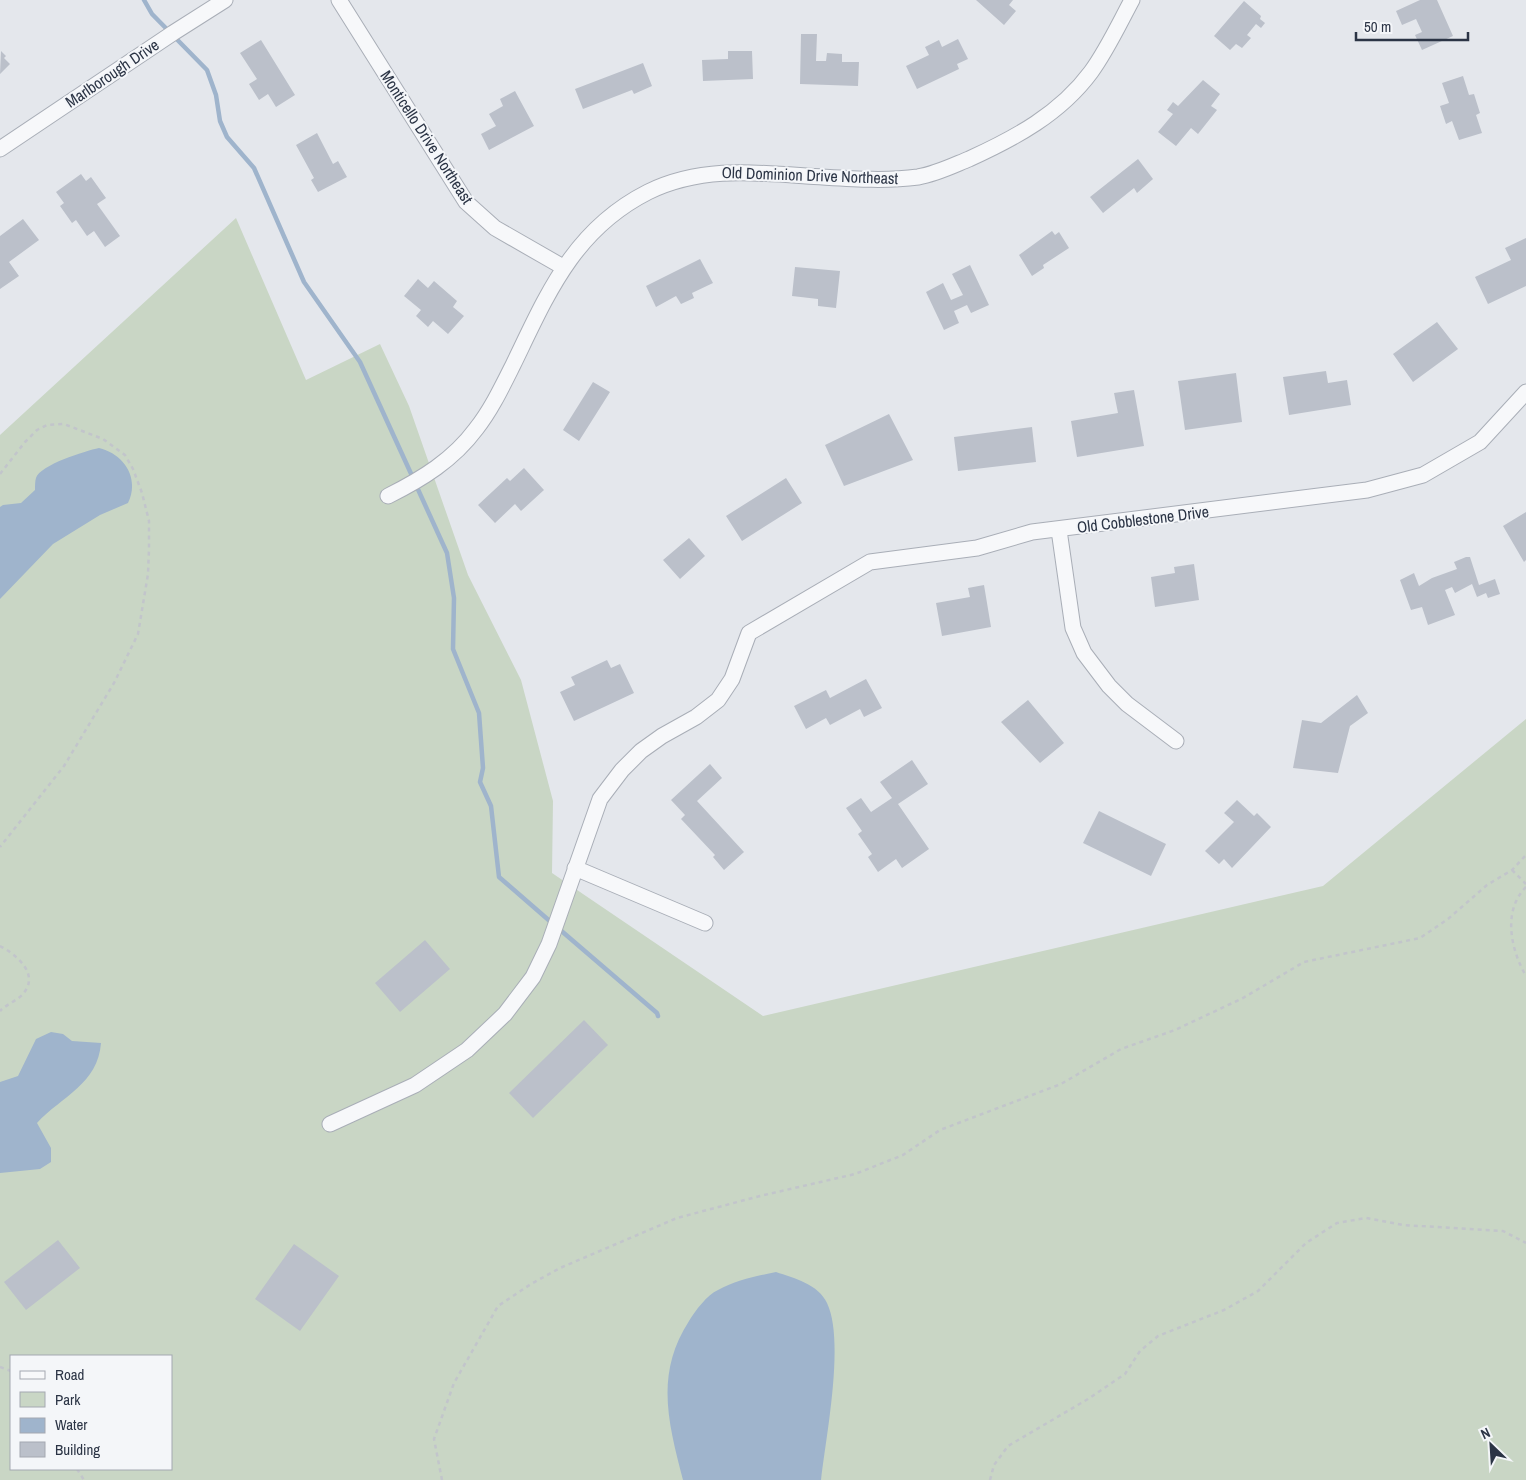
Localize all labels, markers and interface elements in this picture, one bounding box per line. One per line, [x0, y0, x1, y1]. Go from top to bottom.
scale bar [1356, 10, 1468, 42]
text: 50 m [1364, 16, 1391, 37]
street label: Marlborough Drive [61, 34, 163, 112]
street label: Monticello Drive Northeast [375, 66, 479, 208]
street label: Old Dominion Drive Northeast [721, 161, 899, 189]
street label: Old Cobblestone Drive [1076, 500, 1210, 538]
legend [10, 1355, 172, 1470]
text: Road [55, 1364, 84, 1385]
text: Park [55, 1389, 81, 1410]
text: Water [55, 1414, 87, 1435]
north arrow [1466, 1420, 1516, 1470]
text: N [1478, 1423, 1493, 1443]
text: Building [55, 1439, 100, 1460]

